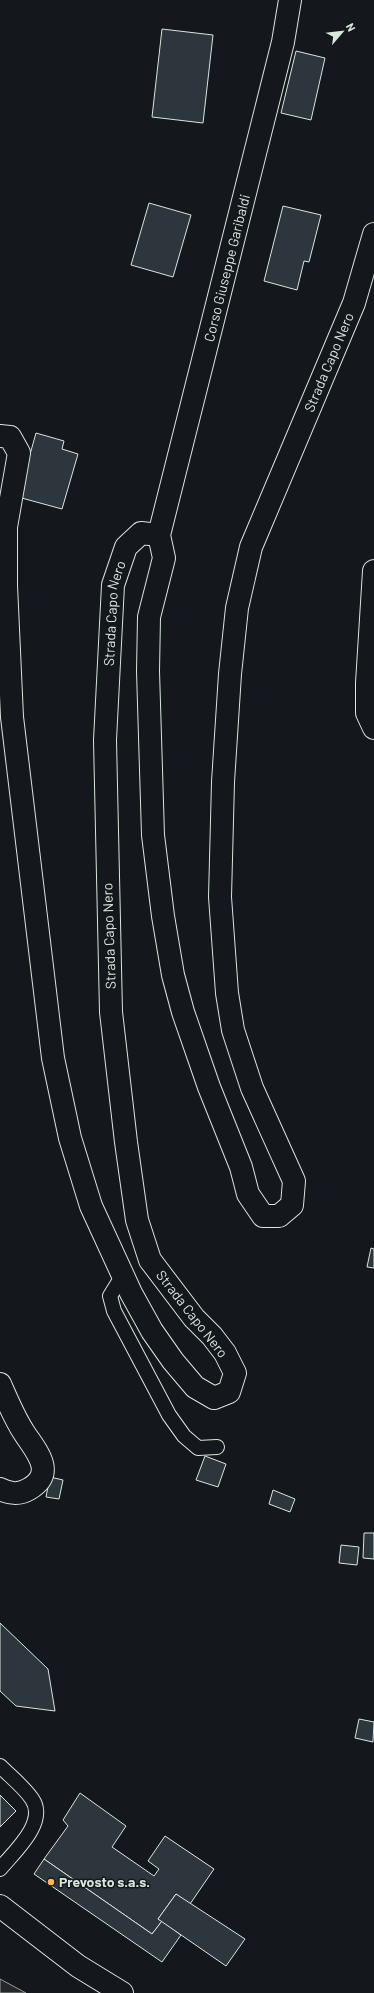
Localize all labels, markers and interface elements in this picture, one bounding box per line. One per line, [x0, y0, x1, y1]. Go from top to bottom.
north arrow [322, 12, 362, 52]
text: N [344, 21, 359, 33]
street label: Corso Giuseppe Garibaldi [200, 192, 253, 343]
street label: Strada Capo Nero [300, 310, 357, 414]
street label: Strada Capo Nero [100, 558, 129, 666]
street label: Strada Capo Nero [98, 883, 119, 989]
street label: Strada Capo Nero [153, 1267, 232, 1361]
place label: Prevosto s.a.s. [59, 1873, 150, 1890]
marker: Prevosto s.a.s. [46, 1877, 56, 1887]

